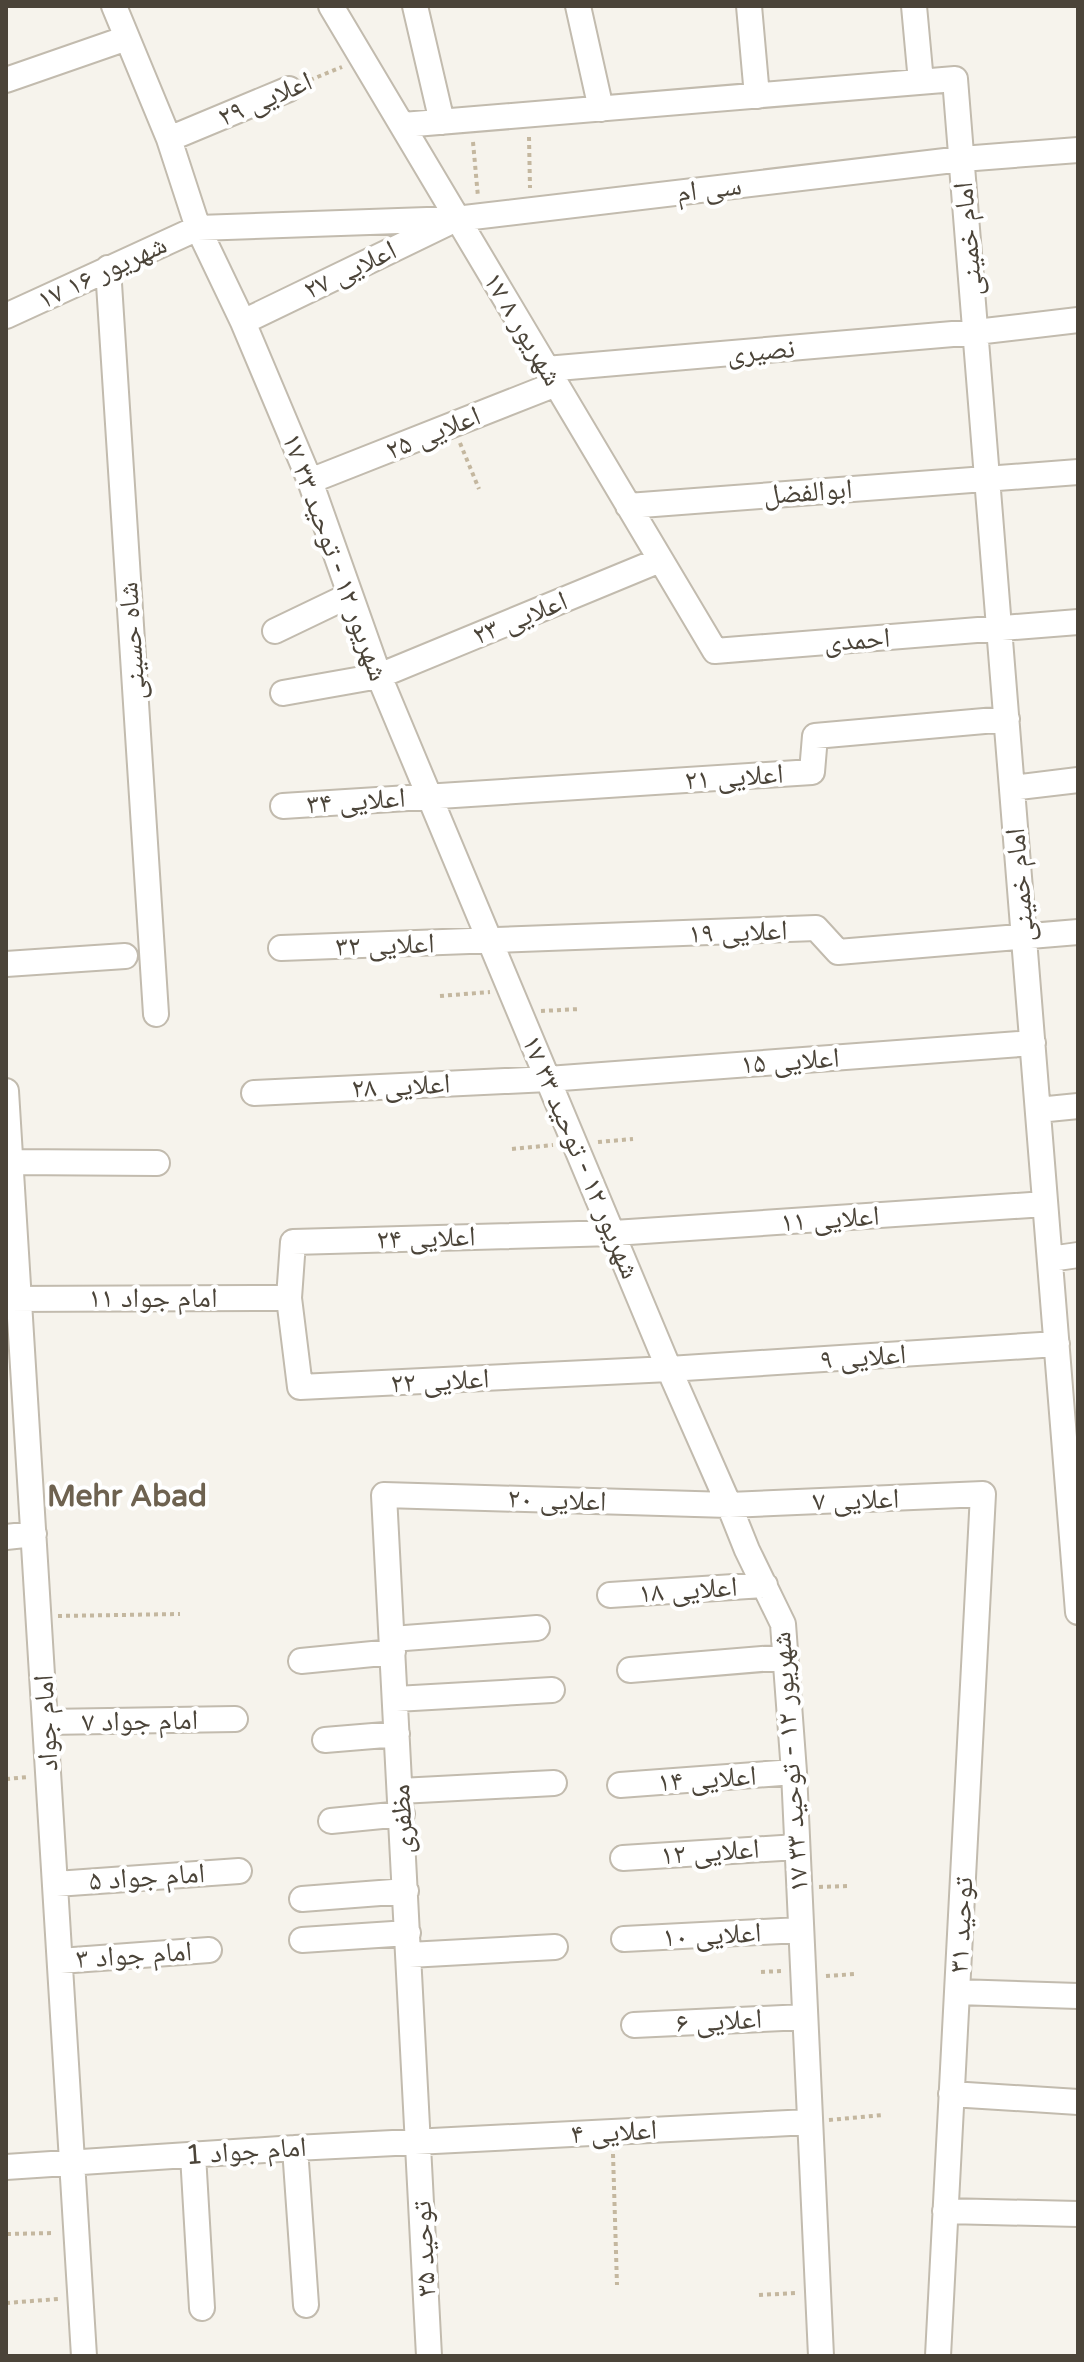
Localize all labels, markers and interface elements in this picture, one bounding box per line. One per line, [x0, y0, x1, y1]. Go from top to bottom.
street label: اعلایی ۲۹ [213, 64, 317, 134]
street label: سی ام [675, 168, 744, 211]
street label: امام خمینی [946, 180, 991, 297]
street label: ۱۷ شهریور ۱۶ [32, 227, 172, 317]
street label: اعلایی ۲۷ [298, 233, 402, 307]
street label: ۱۷ شهریور ۸ [476, 266, 570, 392]
street label: نصیری [726, 331, 796, 371]
street label: اعلایی ۲۵ [381, 399, 485, 467]
street label: ۱۷ شهریور ۱۲ - توحید ۳۳ [274, 429, 396, 685]
street label: ابوالفضل [762, 472, 854, 512]
street label: شاه حسینی [111, 581, 153, 701]
street label: اعلایی ۲۳ [468, 584, 572, 652]
street label: احمدی [823, 621, 891, 659]
street label: اعلایی ۲۱ [683, 757, 785, 797]
street label: اعلایی ۳۴ [305, 781, 407, 821]
street label: امام خمینی [998, 826, 1043, 943]
street label: اعلایی ۱۹ [688, 913, 788, 951]
street label: اعلایی ۳۲ [335, 926, 435, 964]
street label: ۱۷ شهریور ۱۲ - توحید ۳۳ [514, 1030, 648, 1284]
street label: اعلایی ۱۵ [739, 1041, 841, 1081]
street label: اعلایی ۲۸ [351, 1066, 451, 1106]
street label: اعلایی ۱۱ [779, 1199, 881, 1239]
street label: اعلایی ۲۴ [376, 1219, 476, 1257]
street label: امام جواد ۱۱ [88, 1281, 218, 1316]
street label: اعلایی ۹ [819, 1337, 907, 1377]
street label: اعلایی ۲۲ [390, 1361, 490, 1401]
district label: Mehr Abad [47, 1478, 207, 1515]
street label: اعلایی ۲۰ [507, 1481, 607, 1519]
street label: اعلایی ۷ [812, 1481, 900, 1519]
street label: اعلایی ۱۸ [637, 1570, 739, 1610]
street label: ۱۷ شهریور ۱۲ - توحید ۳۳ [764, 1631, 816, 1893]
street label: امام جواد [26, 1674, 67, 1772]
street label: امام جواد ۷ [81, 1703, 199, 1740]
street label: اعلایی ۱۴ [656, 1759, 758, 1799]
street label: مظفری [383, 1783, 421, 1855]
street label: اعلایی ۱۲ [659, 1832, 761, 1872]
street label: امام جواد ۵ [88, 1856, 206, 1899]
street label: توحید ۳۱ [942, 1876, 980, 1974]
street label: اعلایی ۱۰ [662, 1915, 762, 1955]
street label: امام جواد ۳ [75, 1934, 193, 1977]
street label: اعلایی ۶ [675, 2002, 763, 2040]
street label: اعلایی ۴ [570, 2113, 658, 2151]
street label: امام جواد 1 [184, 2130, 308, 2173]
street label: توحید ۳۵ [405, 2200, 443, 2298]

